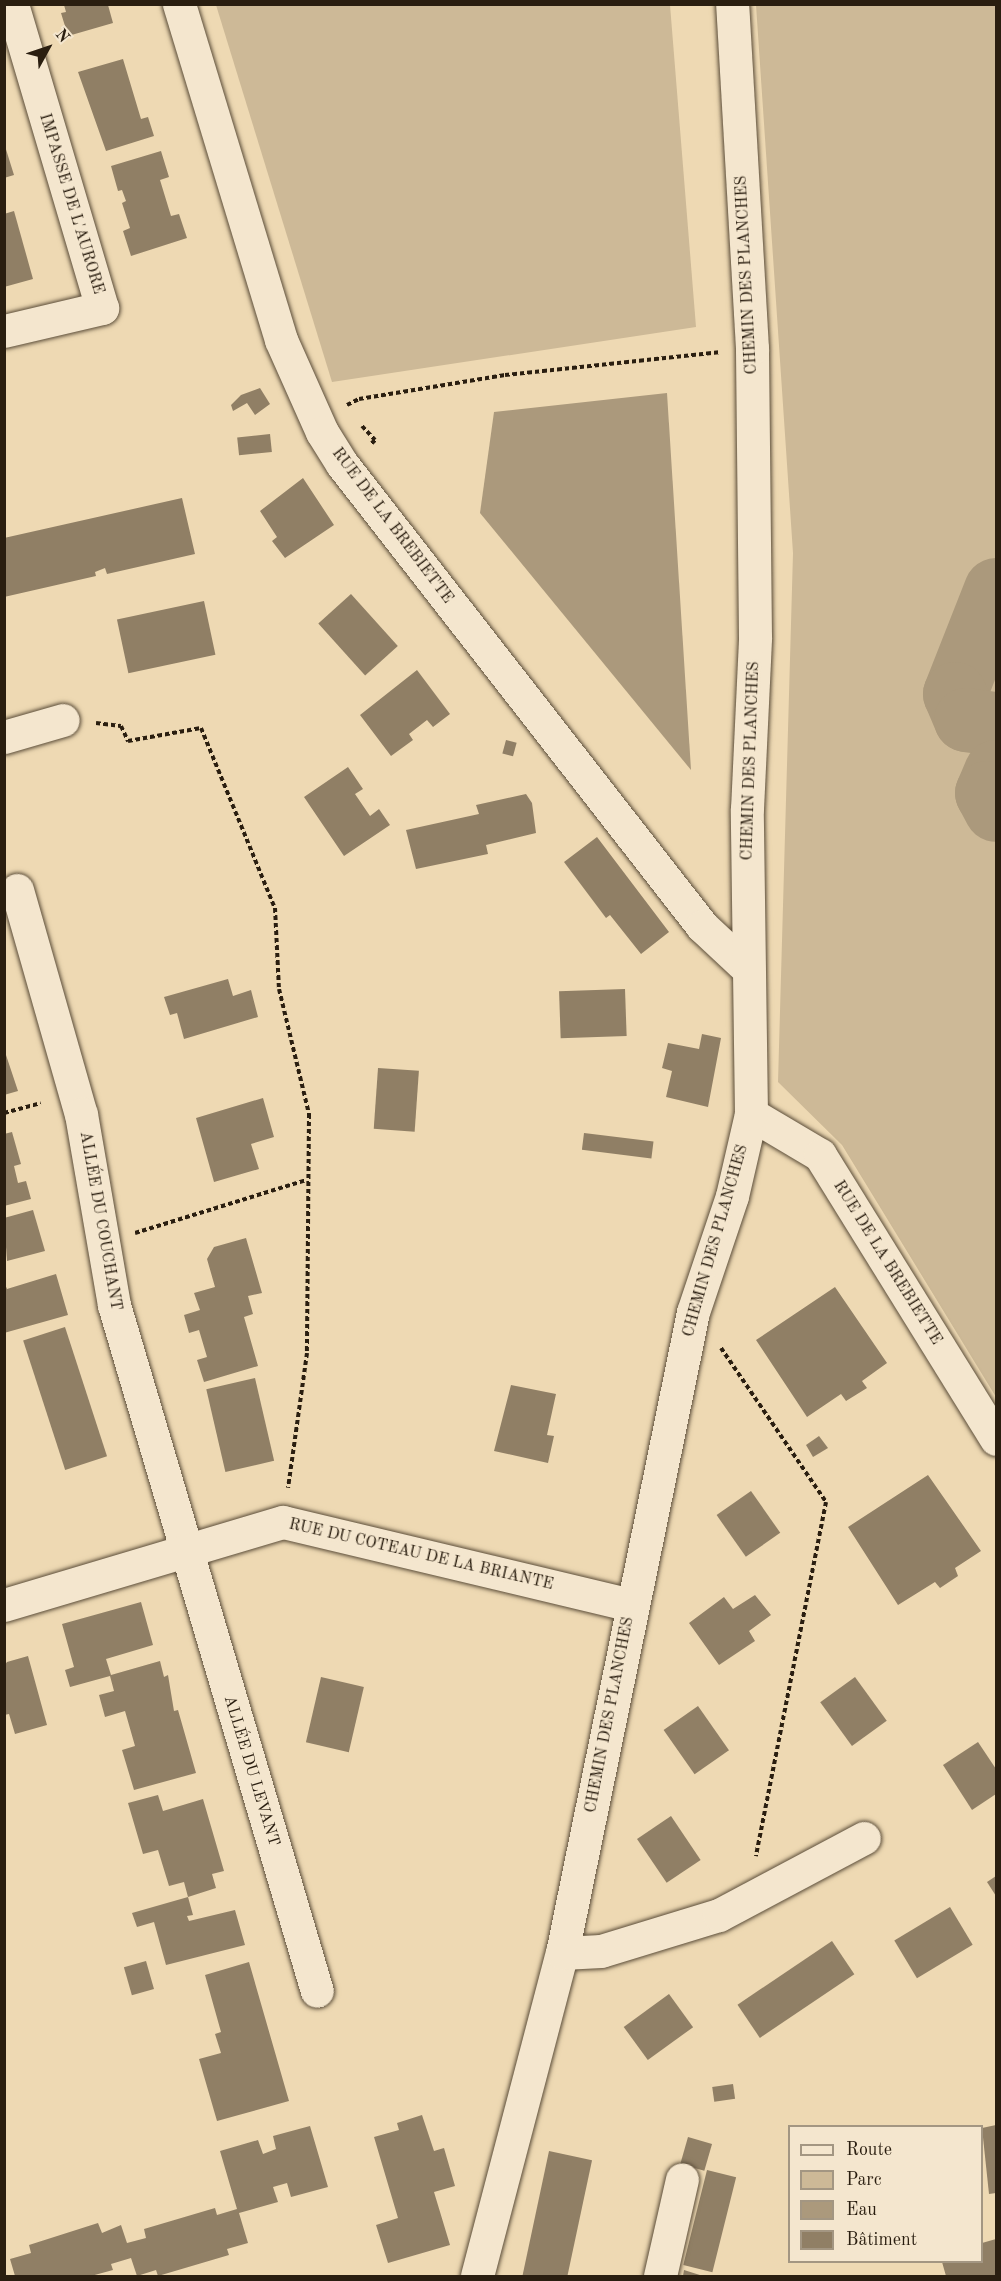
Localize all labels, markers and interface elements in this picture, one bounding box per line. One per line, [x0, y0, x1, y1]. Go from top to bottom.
north arrow [18, 18, 78, 78]
text: N [52, 27, 72, 46]
street label: IMPASSE DE L'AURORE [34, 111, 108, 297]
street label: CHEMIN DES PLANCHES [732, 175, 762, 375]
street label: RUE DE LA BREBIETTE [327, 444, 457, 608]
street label: CHEMIN DES PLANCHES [738, 661, 764, 861]
street label: ALLÉE DU COUCHANT [75, 1130, 125, 1312]
street label: CHEMIN DES PLANCHES [679, 1143, 753, 1339]
street label: RUE DE LA BREBIETTE [828, 1177, 946, 1349]
street label: RUE DU COTEAU DE LA BRIANTE [287, 1515, 555, 1595]
street label: CHEMIN DES PLANCHES [582, 1615, 638, 1815]
street label: ALLÉE DU LEVANT [219, 1693, 283, 1849]
legend [788, 2125, 983, 2263]
text: Route [846, 2141, 892, 2159]
text: Parc [846, 2171, 882, 2189]
text: Eau [846, 2201, 877, 2219]
text: Bâtiment [846, 2231, 917, 2249]

